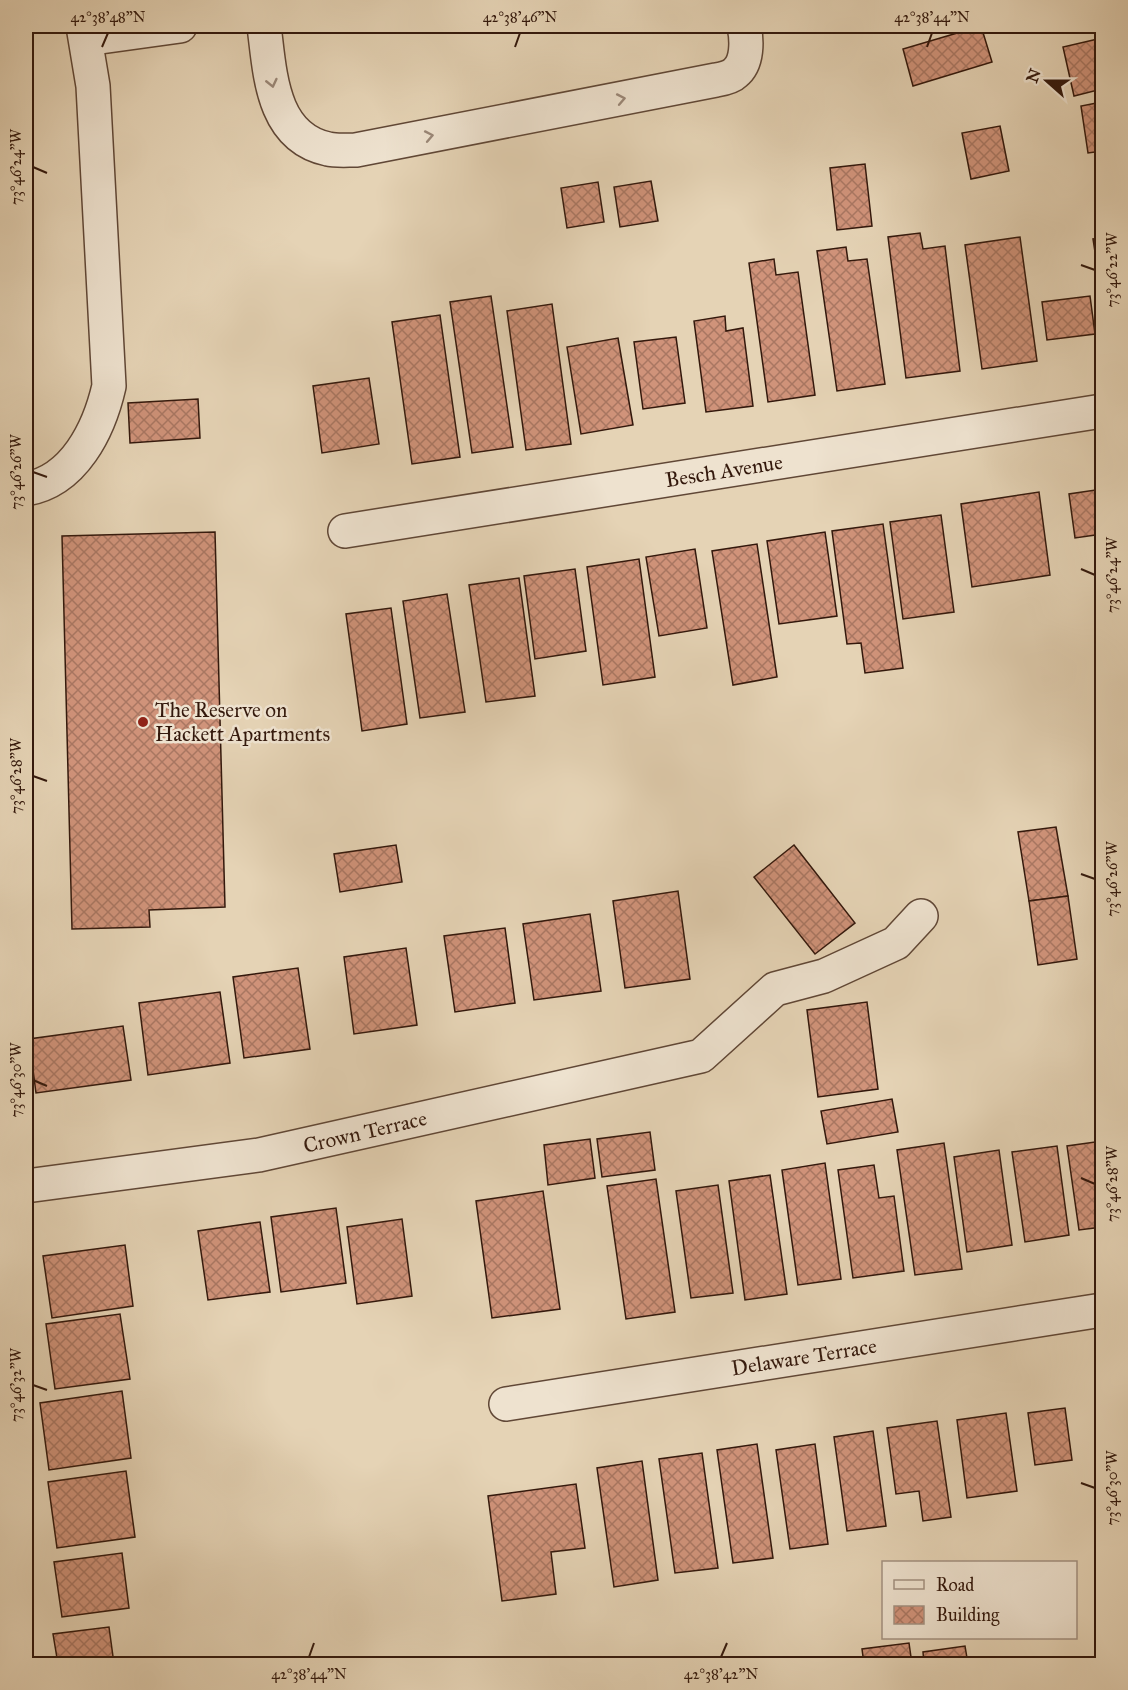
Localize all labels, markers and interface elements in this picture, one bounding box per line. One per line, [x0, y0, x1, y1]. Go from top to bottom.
text: 42°38'48"N [71, 8, 146, 26]
text: 42°38'46"N [483, 8, 558, 26]
text: 42°38'44"N [894, 8, 970, 26]
north arrow [1017, 51, 1077, 111]
text: N [1022, 66, 1045, 86]
one-way arrow [265, 78, 278, 88]
one-way arrow [615, 93, 625, 106]
text: 73°46'24"W [7, 128, 25, 205]
one-way arrow [424, 130, 434, 143]
text: 73°46'22"W [1103, 232, 1121, 308]
text: 73°46'26"W [7, 433, 25, 510]
street label: Besch Avenue [663, 449, 785, 493]
text: 73°46'24"W [1103, 536, 1121, 613]
place label: The Reserve on Hackett Apartments [155, 697, 330, 747]
marker: The Reserve on Hackett Apartments [136, 715, 150, 729]
text: 73°46'28"W [7, 737, 25, 814]
text: 73°46'26"W [1103, 840, 1121, 917]
text: 73°46'30"W [7, 1042, 25, 1118]
street label: Crown Terrace [301, 1105, 430, 1159]
text: 73°46'28"W [1103, 1145, 1121, 1222]
street label: Delaware Terrace [729, 1333, 879, 1381]
text: 73°46'32"W [7, 1347, 25, 1422]
text: 73°46'30"W [1103, 1450, 1121, 1526]
legend [882, 1561, 1077, 1639]
text: Road [936, 1574, 974, 1596]
text: Building [936, 1604, 1000, 1627]
text: 42°38'44"N [271, 1665, 347, 1683]
text: 42°38'42"N [684, 1665, 758, 1683]

